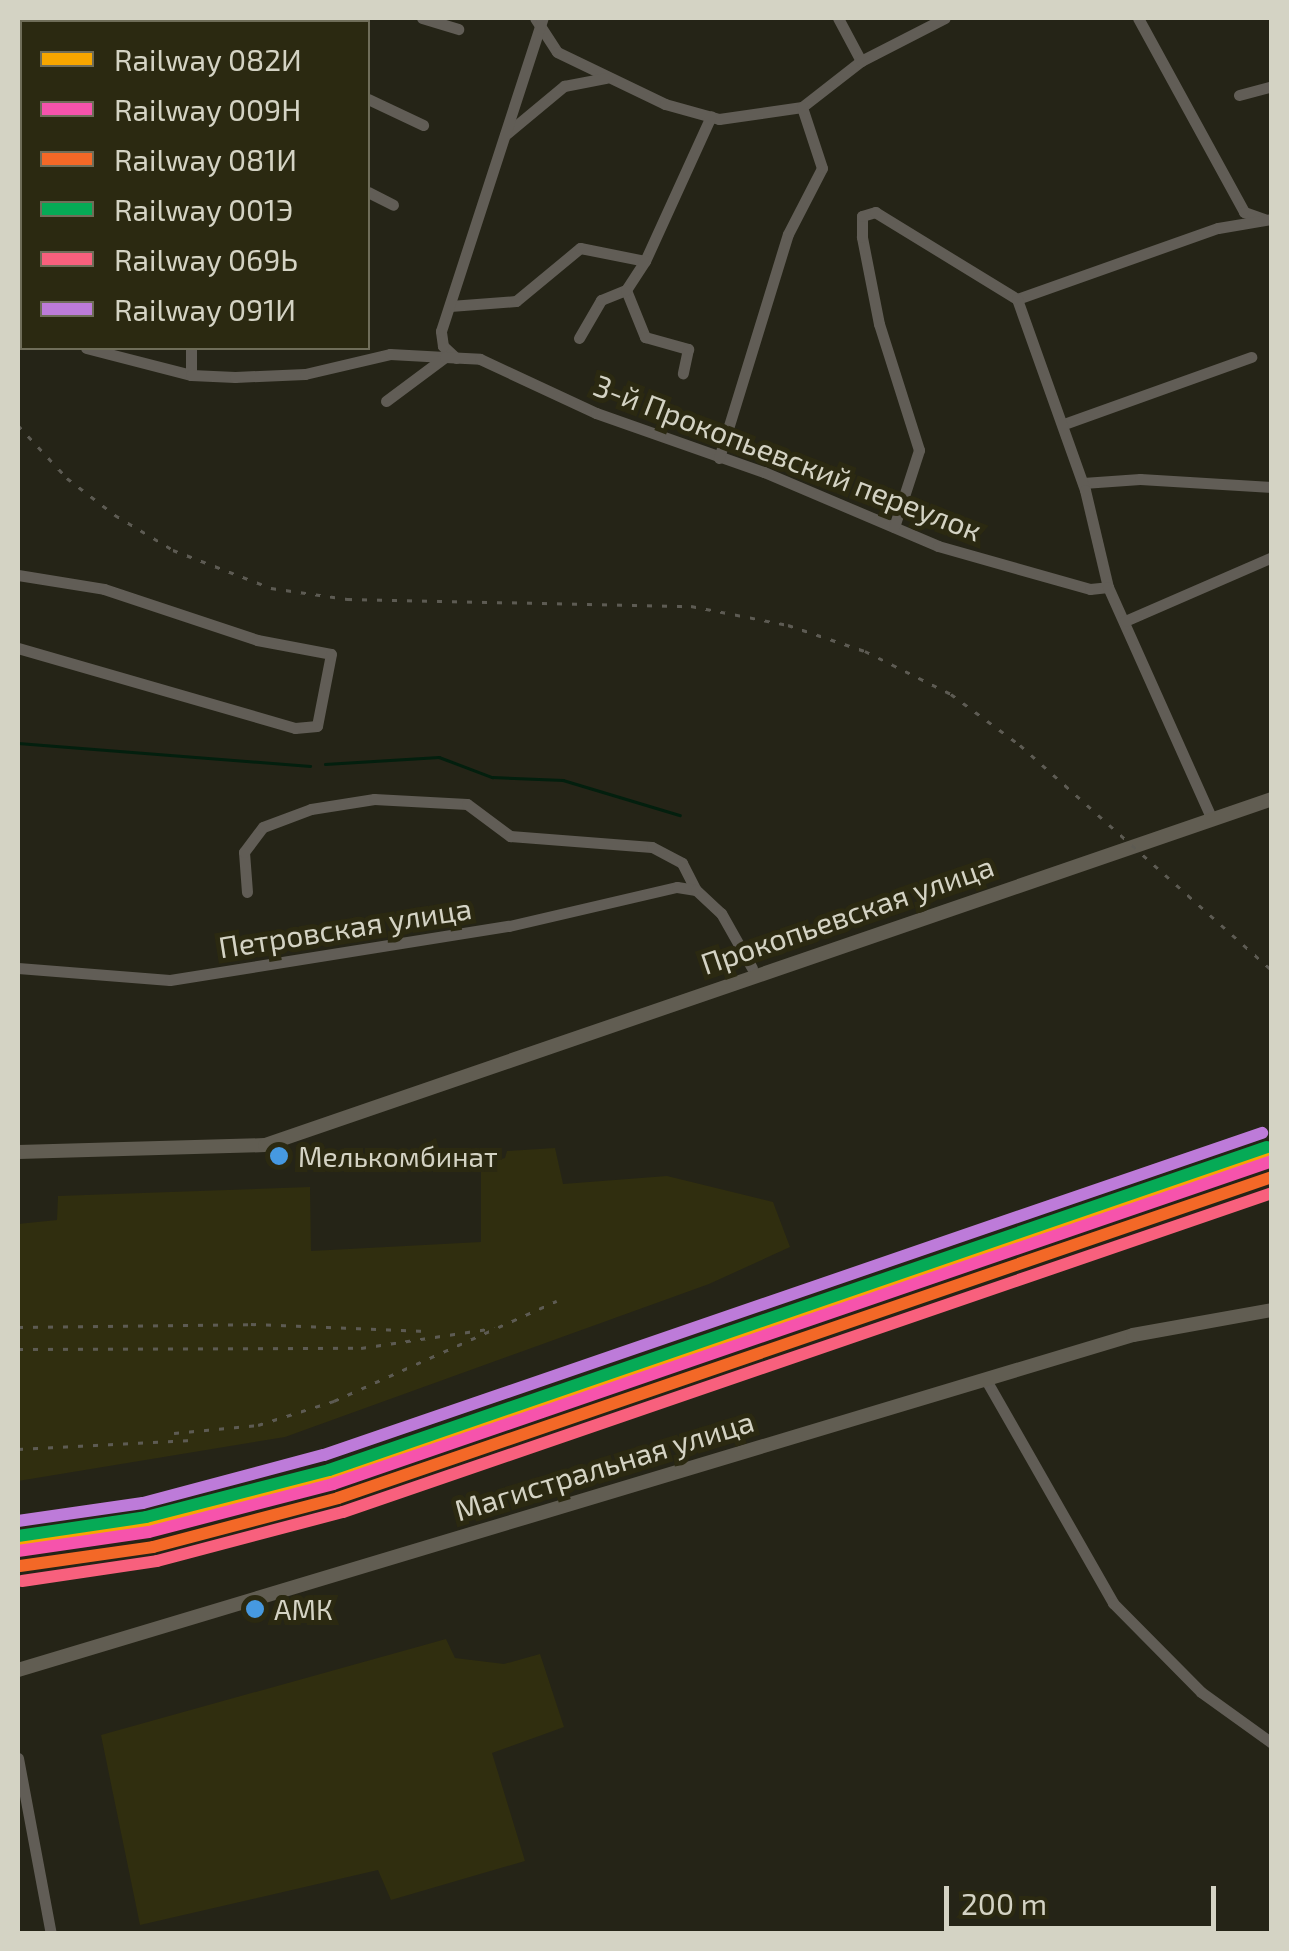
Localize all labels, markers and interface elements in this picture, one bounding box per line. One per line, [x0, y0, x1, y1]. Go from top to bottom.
legend [20, 20, 370, 350]
text: Railway 082И [114, 41, 302, 77]
text: Railway 009Н [114, 91, 301, 127]
text: Railway 081И [114, 141, 297, 177]
text: Railway 001Э [114, 191, 293, 227]
text: Railway 069Ь [114, 241, 298, 277]
text: Railway 091И [114, 291, 296, 327]
street label: 3-й Прокопьевский переулок [589, 366, 987, 548]
street label: Прокопьевская улица [696, 847, 998, 981]
street label: Петровская улица [216, 889, 474, 965]
place label: Мелькомбинат [298, 1139, 498, 1173]
marker: Мелькомбинат [269, 1146, 289, 1166]
street label: Магистральная улица [450, 1402, 758, 1528]
place label: АМК [274, 1592, 333, 1626]
marker: АМК [245, 1599, 265, 1619]
scale bar [949, 1866, 1222, 1928]
text: 200 m [961, 1885, 1047, 1921]

